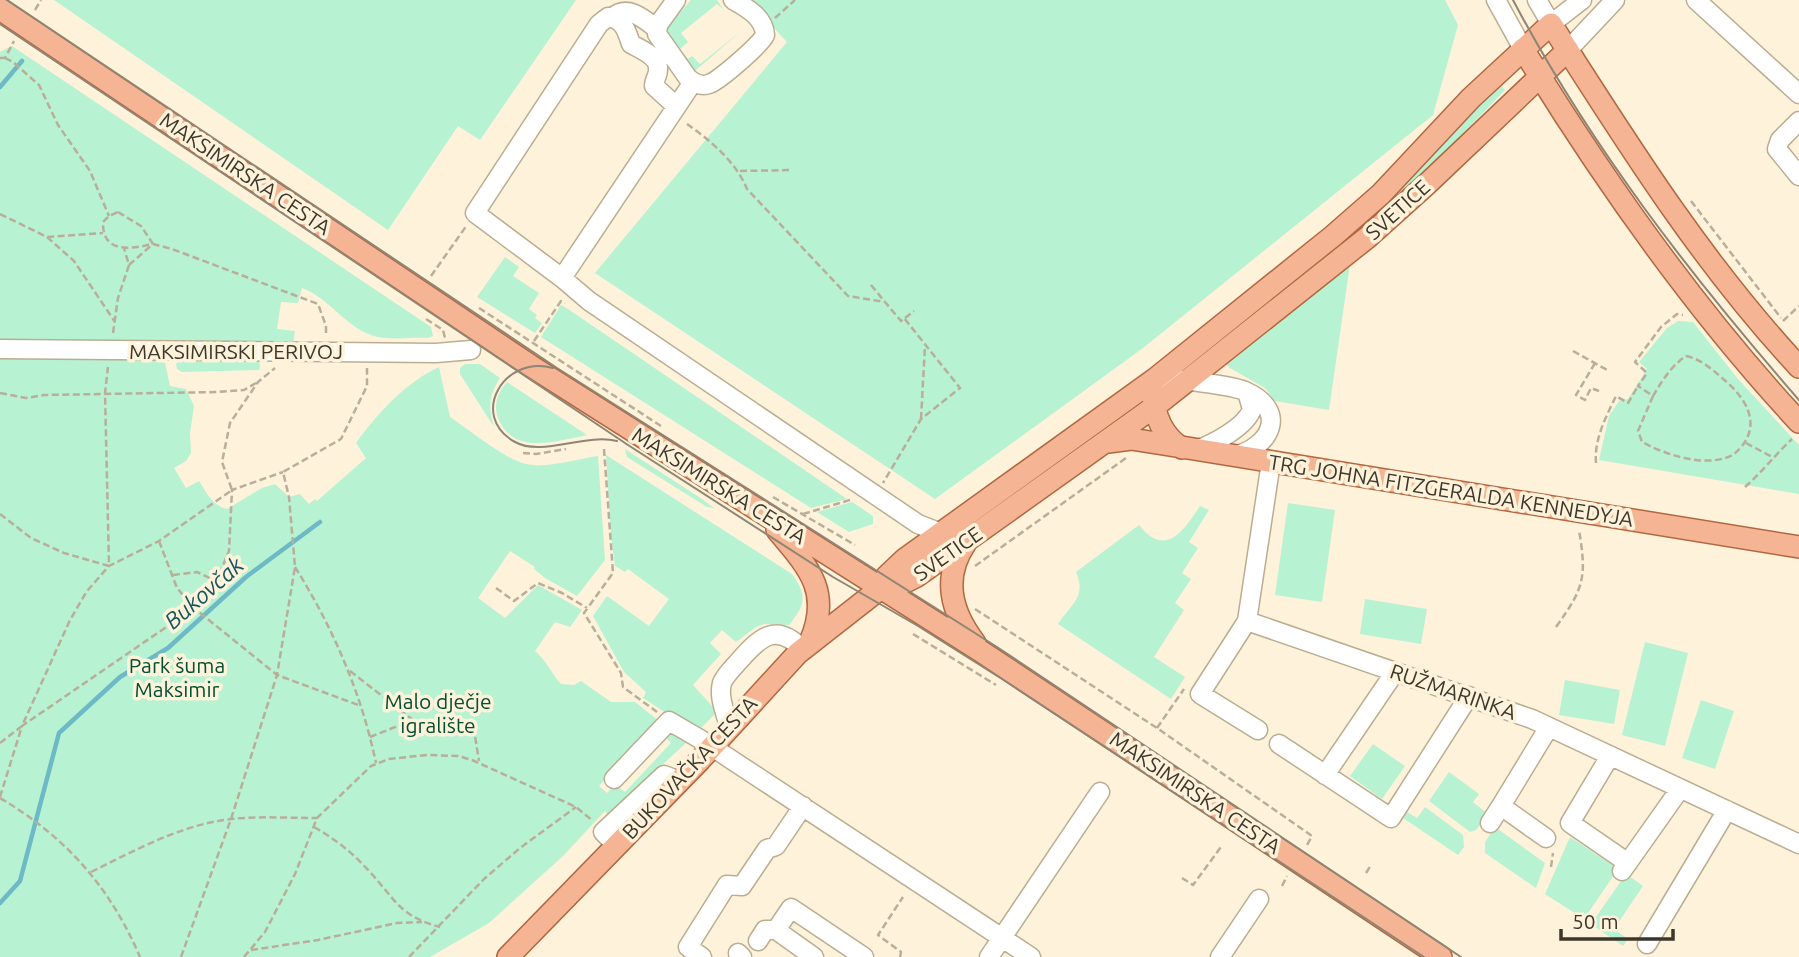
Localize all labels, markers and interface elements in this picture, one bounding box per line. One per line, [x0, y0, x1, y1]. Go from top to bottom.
street label: MAKSIMIRSKA CESTA [156, 107, 336, 239]
street label: SVETICE [1360, 174, 1434, 244]
street label: MAKSIMIRSKI PERIVOJ [129, 339, 343, 363]
street label: MAKSIMIRSKA CESTA [628, 422, 811, 549]
street label: TRG JOHNA FITZGERALDA KENNEDYJA [1267, 449, 1636, 531]
street label: SVETICE [909, 521, 986, 585]
water label: Bukovčak [159, 552, 248, 634]
park label: Park šuma Maksimir [129, 653, 225, 701]
street label: RUŽMARINKA [1387, 658, 1520, 724]
park label: Malo dječje igralište [384, 689, 492, 737]
street label: BUKOVAČKA CESTA [617, 691, 762, 844]
street label: MAKSIMIRSKA CESTA [1106, 726, 1286, 858]
scale bar [1561, 898, 1673, 942]
text: 50 m [1572, 909, 1619, 933]

